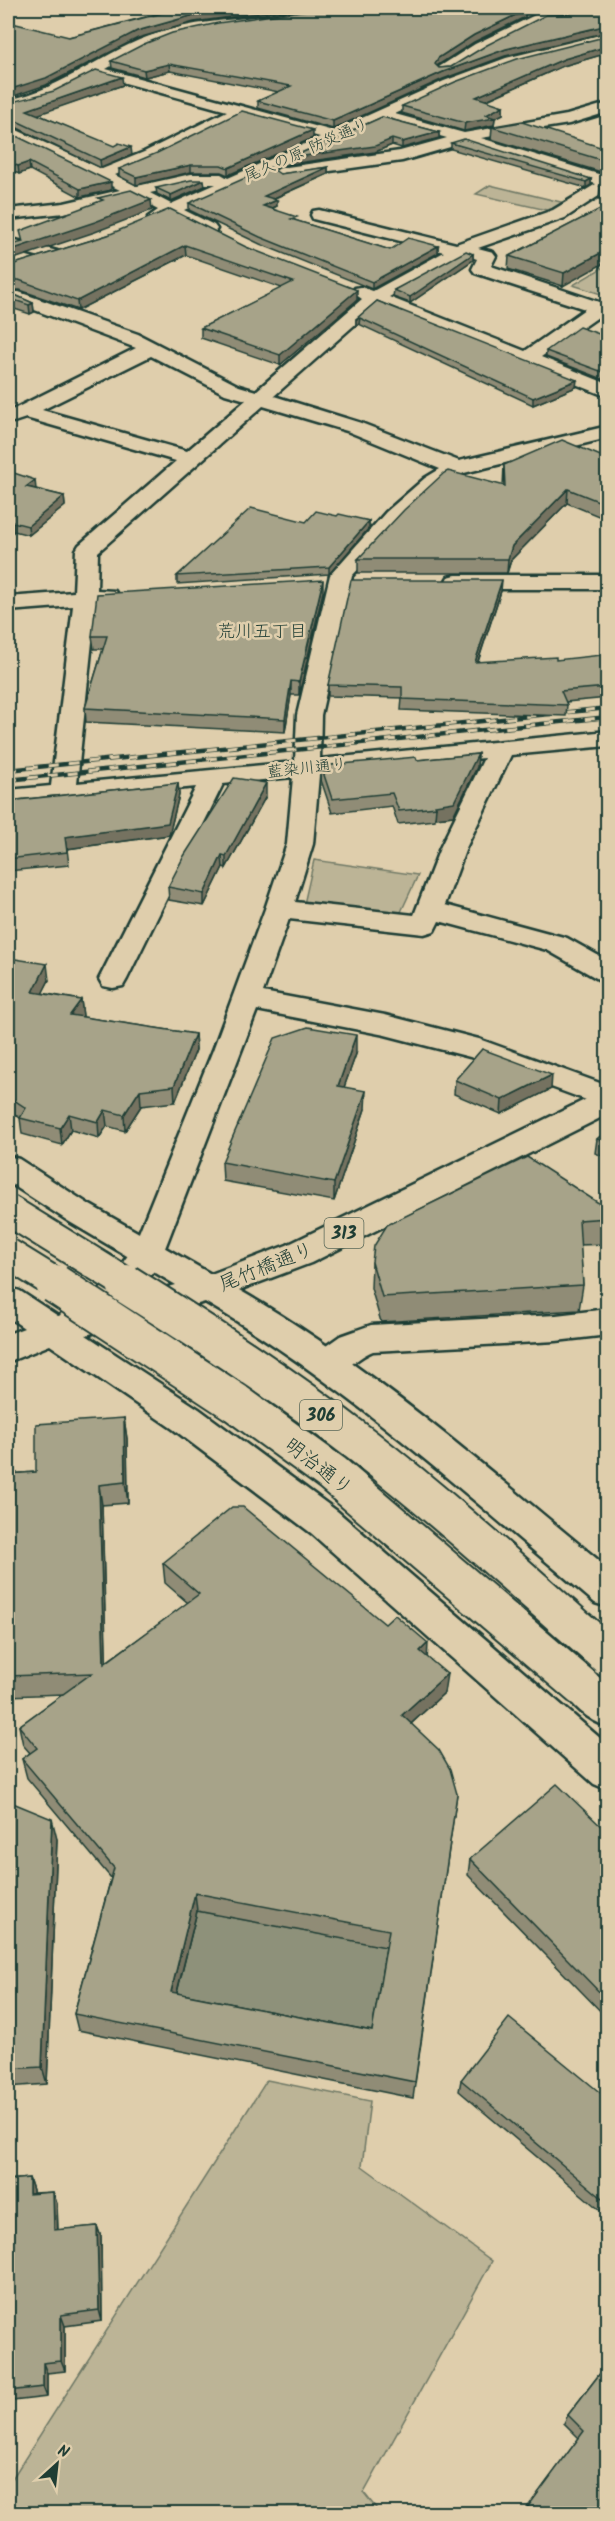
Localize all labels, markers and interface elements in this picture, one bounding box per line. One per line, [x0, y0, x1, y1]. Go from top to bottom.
street label: 尾久の原 防災通り [240, 112, 373, 189]
district label: 荒川五丁目 [217, 618, 307, 647]
street label: 藍染川通り [266, 752, 348, 785]
road number: 313 [324, 1218, 364, 1248]
street label: 尾竹橋通り [214, 1234, 319, 1301]
road number: 306 [300, 1400, 342, 1430]
street label: 明治通り [276, 1430, 359, 1505]
north arrow [27, 2434, 87, 2494]
text: N [53, 2439, 73, 2465]

